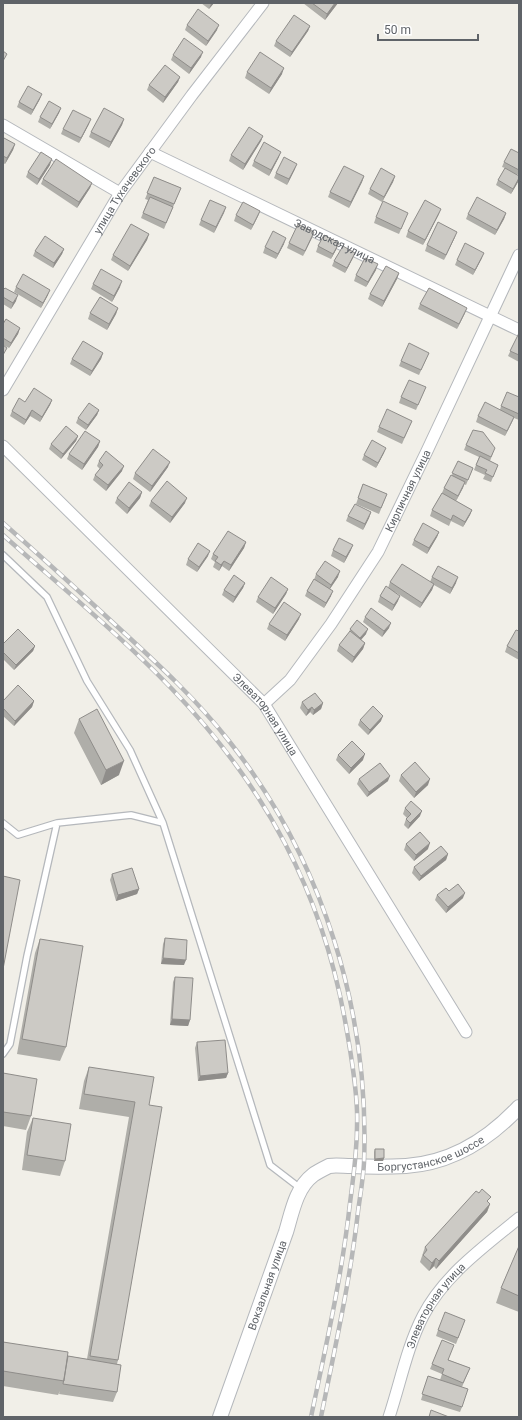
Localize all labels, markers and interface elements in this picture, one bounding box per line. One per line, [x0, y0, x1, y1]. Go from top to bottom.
scale bar [378, 16, 478, 42]
text: 50 m [384, 23, 411, 37]
street label: улица Тухачевского [91, 144, 159, 236]
street label: Заводская улица [292, 217, 377, 267]
street label: Кирпичная улица [383, 448, 434, 534]
street label: Элеваторная улица [230, 671, 300, 758]
street label: Боргустанское шоссе [377, 1133, 487, 1174]
street label: Вокзальная улица [246, 1239, 289, 1332]
street label: Элеваторная улица [404, 1260, 468, 1351]

